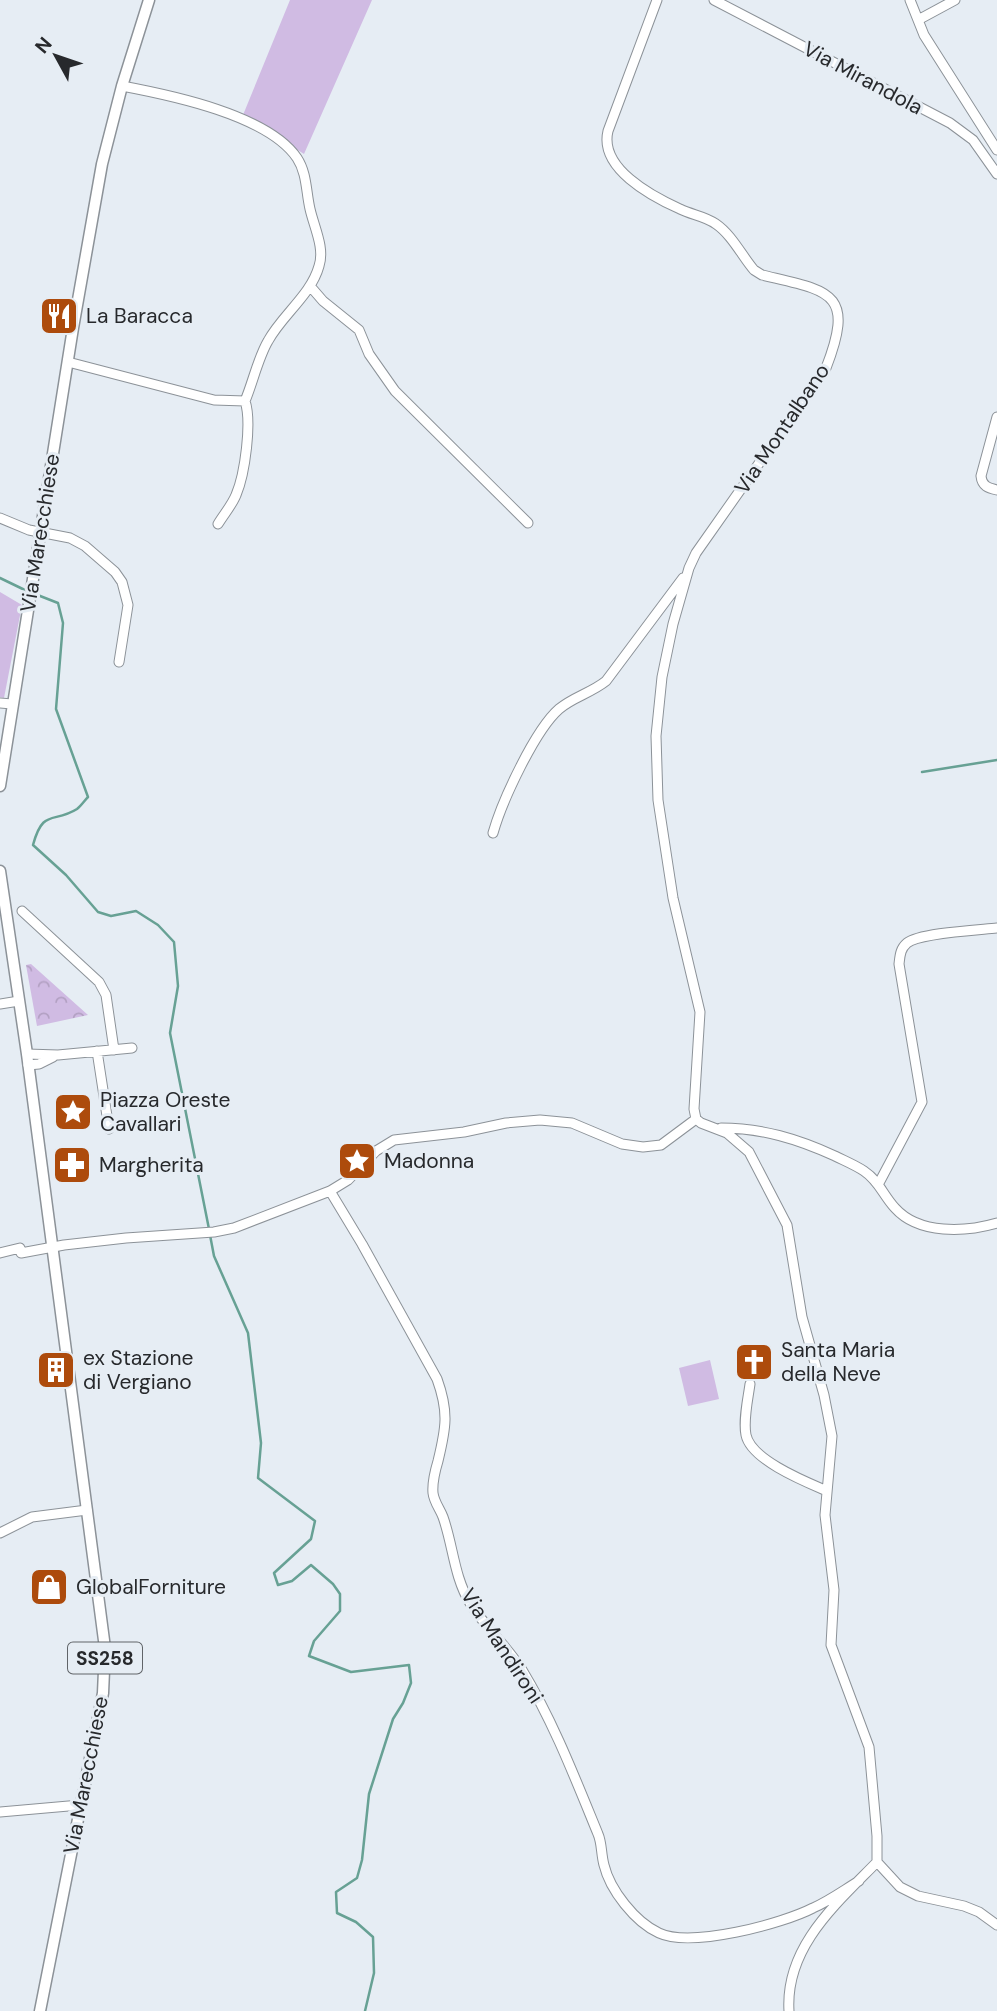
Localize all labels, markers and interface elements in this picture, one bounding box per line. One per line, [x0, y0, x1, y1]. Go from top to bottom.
north arrow [21, 21, 91, 91]
text: N [29, 32, 57, 59]
street label: Via Mirandola [798, 35, 928, 121]
restaurant icon: La Baracca [38, 295, 80, 337]
place label: La Baracca [86, 302, 193, 330]
street label: Via Montalbano [728, 358, 836, 500]
street label: Via Marecchiese [14, 452, 66, 614]
place label: Piazza Oreste Cavallari [100, 1086, 230, 1138]
place icon: Piazza Oreste Cavallari [52, 1091, 94, 1133]
place icon: Madonna [336, 1140, 378, 1182]
pharmacy icon: Margherita [51, 1144, 93, 1186]
place label: Madonna [384, 1147, 474, 1175]
place label: Margherita [99, 1151, 204, 1179]
place label: Santa Maria della Neve [781, 1336, 895, 1388]
church icon: Santa Maria della Neve [733, 1341, 775, 1383]
place label: ex Stazione di Vergiano [83, 1344, 193, 1396]
building icon: ex Stazione di Vergiano [35, 1349, 77, 1391]
shop icon: GlobalForniture [28, 1566, 70, 1608]
place label: GlobalForniture [76, 1573, 226, 1601]
street label: Via Mandironi [454, 1583, 550, 1709]
road number: SS258 [68, 1642, 142, 1674]
street label: Via Marecchiese [57, 1694, 115, 1856]

